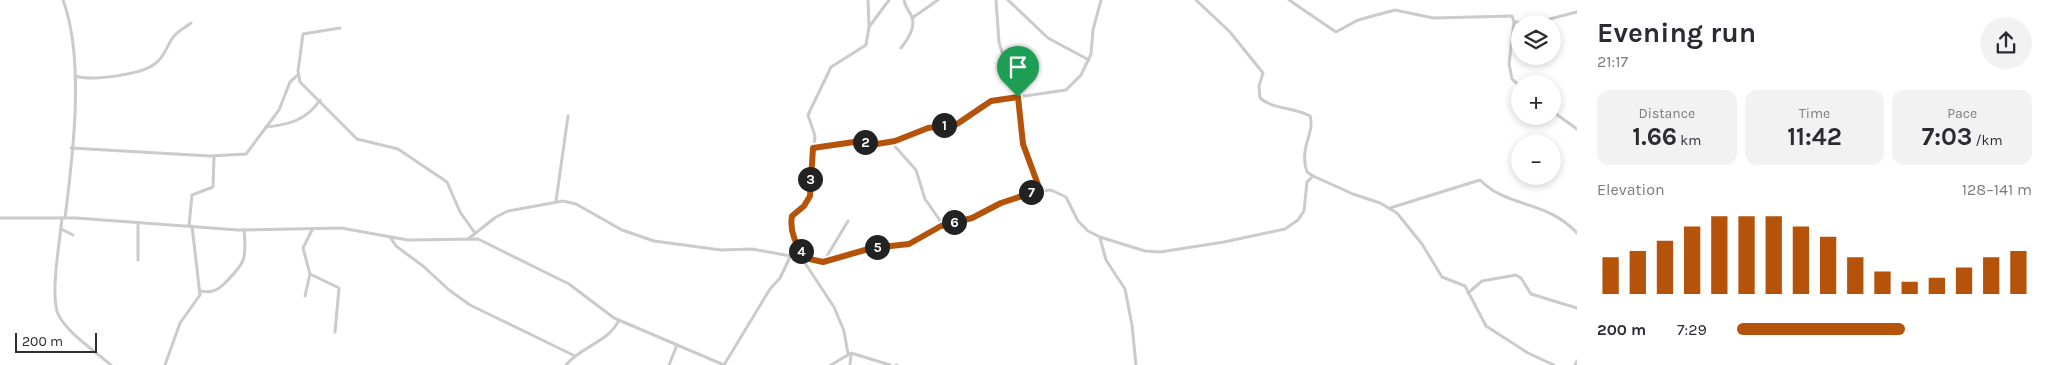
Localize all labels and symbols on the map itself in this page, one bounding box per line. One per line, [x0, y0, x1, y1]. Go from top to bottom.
pin [997, 46, 1039, 97]
pin: 1 [932, 112, 956, 138]
pin: 2 [852, 130, 878, 154]
pin: 3 [798, 166, 822, 192]
pin: 7 [1018, 180, 1044, 204]
pin: 6 [942, 210, 966, 234]
pin: 5 [864, 234, 890, 260]
pin: 4 [788, 238, 814, 264]
scale bar [15, 330, 98, 353]

